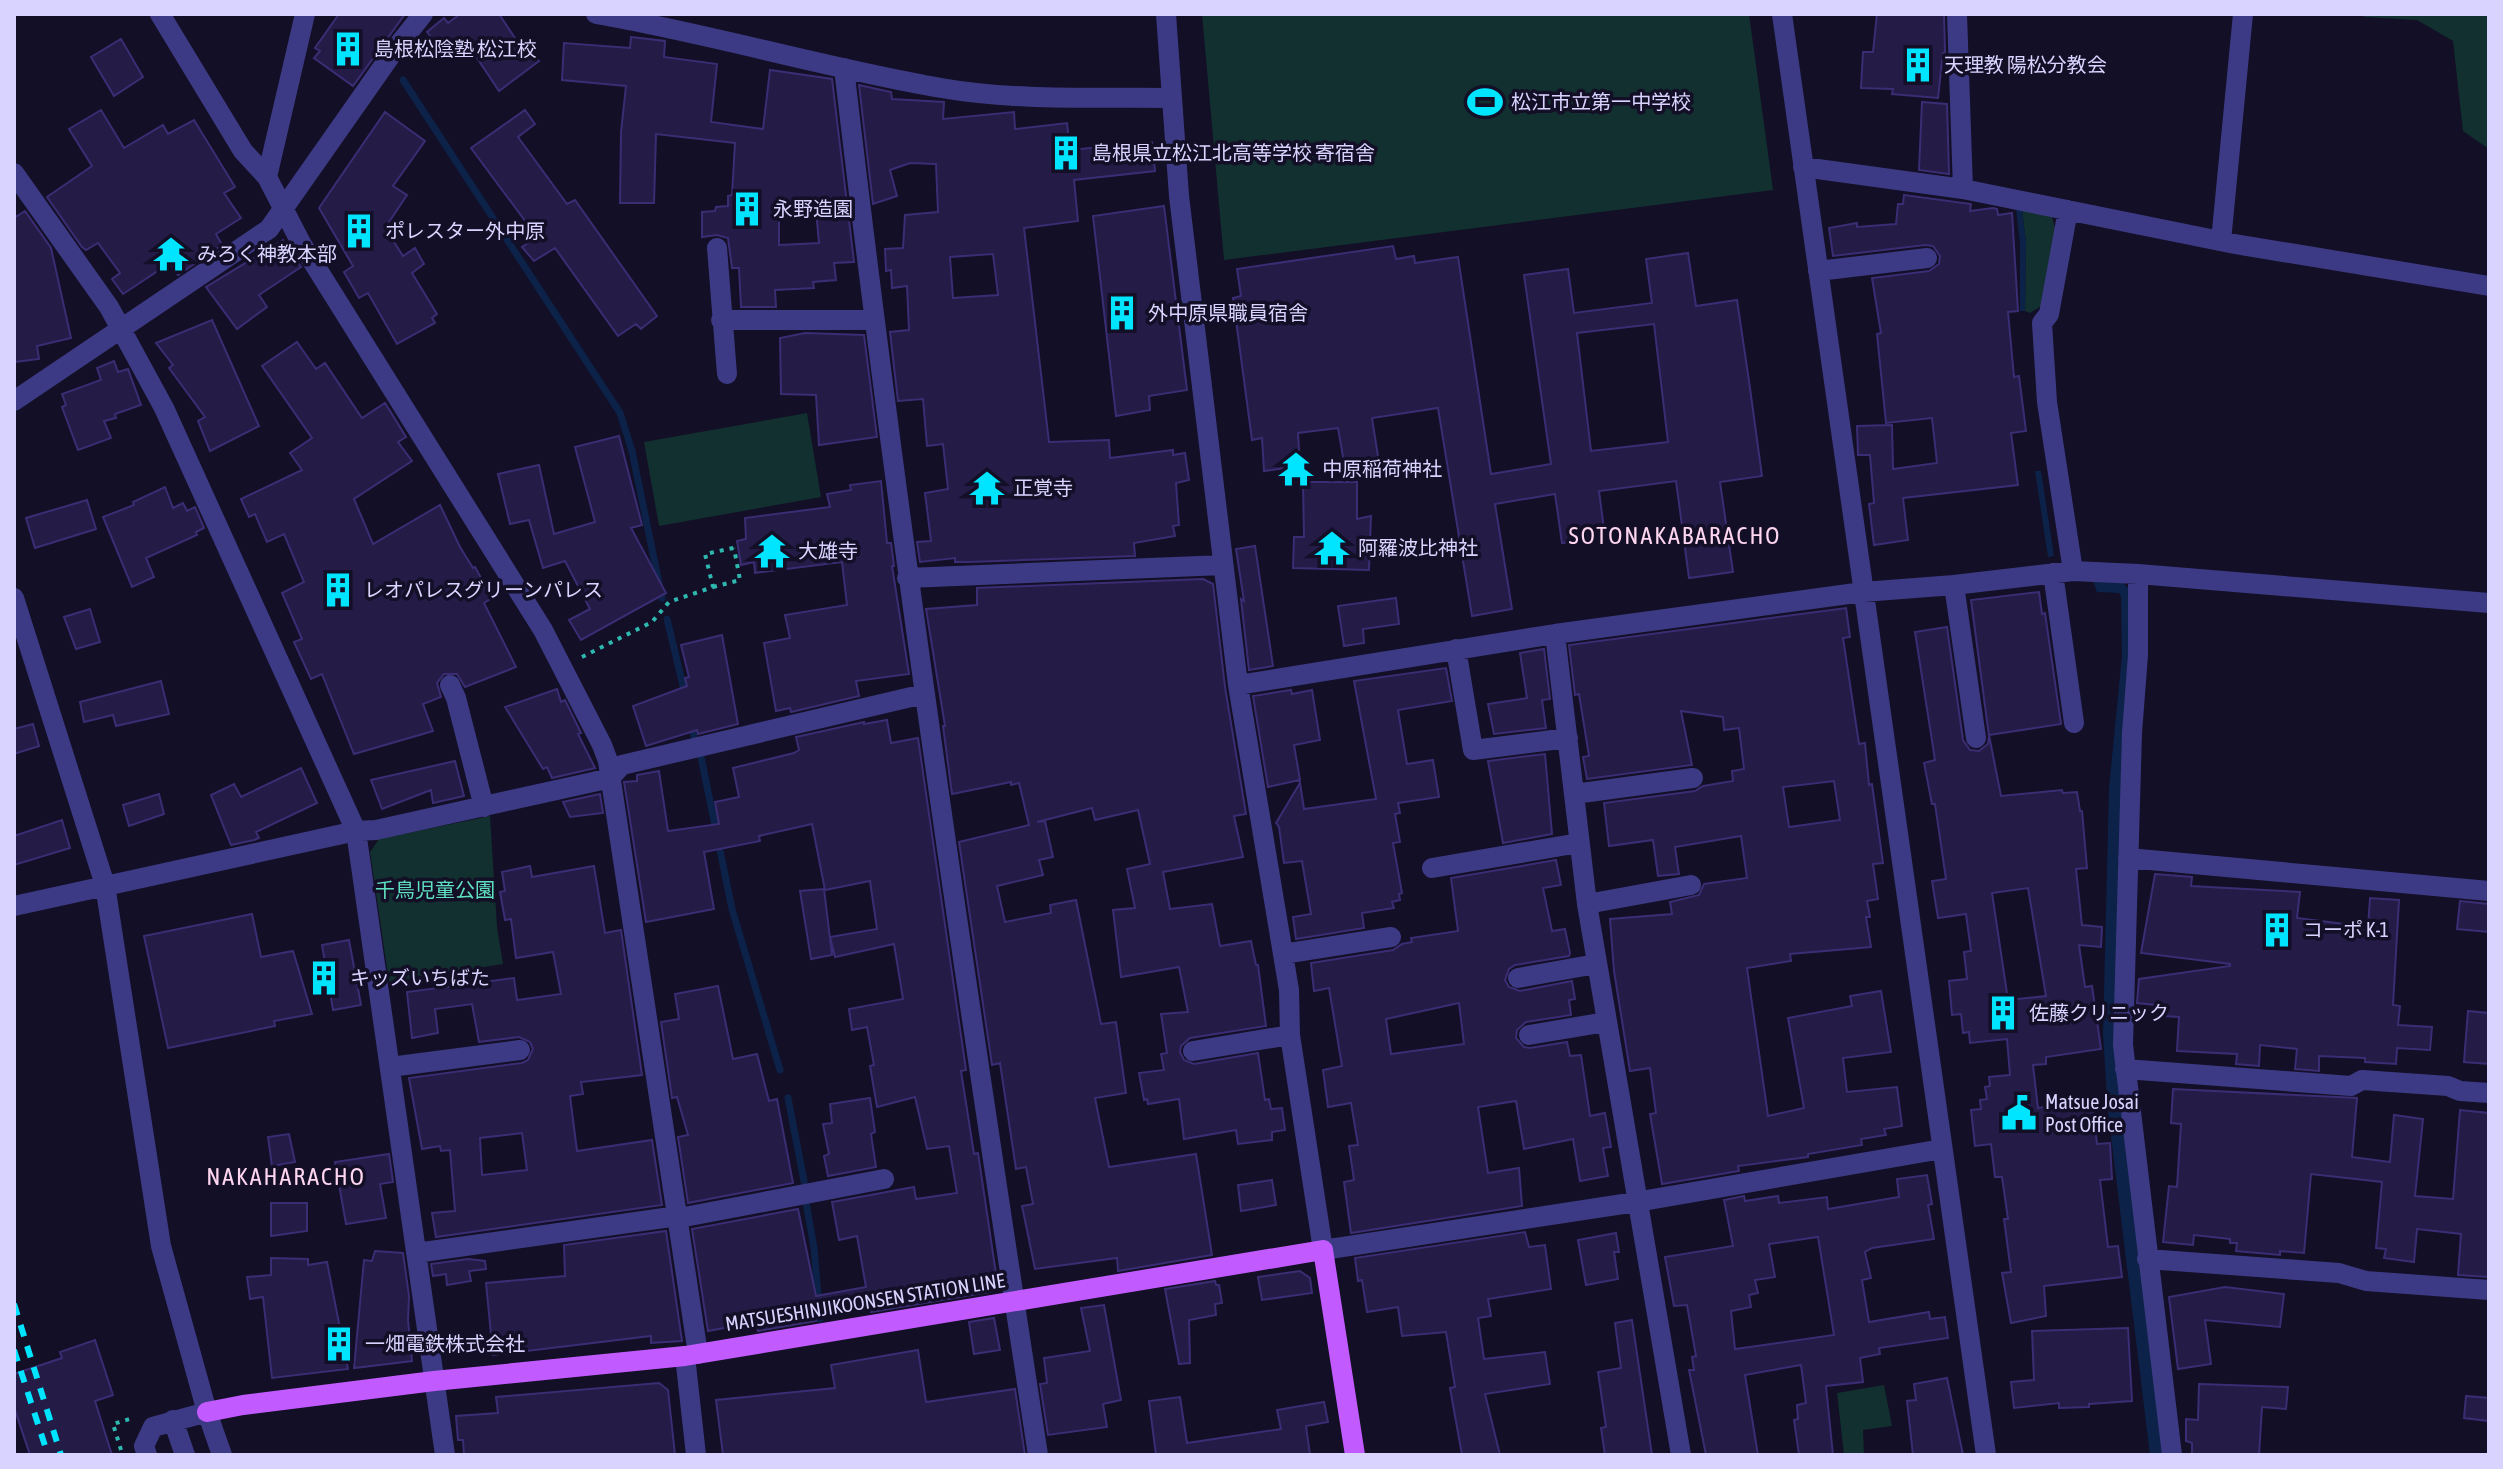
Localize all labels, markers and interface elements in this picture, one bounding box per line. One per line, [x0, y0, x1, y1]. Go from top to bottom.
building icon: 島根松陰塾 松江校 [329, 30, 367, 68]
place label: 島根松陰塾 松江校 [374, 37, 537, 60]
building icon: 天理教 陽松分教会 [1899, 46, 1937, 84]
place label: 天理教 陽松分教会 [1944, 53, 2107, 76]
sports icon: 松江市立第一中学校 [1466, 83, 1504, 121]
place label: 松江市立第一中学校 [1511, 90, 1691, 113]
building icon: 島根県立松江北高等学校 寄宿舎 [1047, 134, 1085, 172]
place label: 島根県立松江北高等学校 寄宿舎 [1092, 141, 1375, 164]
building icon: 永野造園 [728, 190, 766, 228]
place label: 永野造園 [773, 197, 853, 220]
building icon: ポレスター外中原 [340, 212, 378, 250]
place label: ポレスター外中原 [385, 219, 545, 242]
temple icon: みろく神教本部 [152, 235, 190, 273]
place label: みろく神教本部 [197, 242, 337, 265]
building icon: 外中原県職員宿舎 [1103, 294, 1141, 332]
place label: 外中原県職員宿舎 [1148, 301, 1308, 324]
temple icon: 中原稲荷神社 [1277, 450, 1315, 488]
place label: 中原稲荷神社 [1322, 457, 1442, 480]
temple icon: 正覚寺 [968, 469, 1006, 507]
place label: 正覚寺 [1013, 476, 1073, 499]
district label: SOTONAKABARACHO [1569, 522, 1781, 549]
temple icon: 阿羅波比神社 [1313, 529, 1351, 567]
temple icon: 大雄寺 [753, 532, 791, 570]
place label: 阿羅波比神社 [1358, 536, 1478, 559]
place label: 大雄寺 [798, 539, 858, 562]
building icon: レオパレスグリーンパレス [319, 571, 357, 609]
place label: レオパレスグリーンパレス [364, 578, 603, 601]
park label: 千鳥児童公園 [375, 878, 495, 901]
building icon: コーポ K-1 [2258, 911, 2296, 949]
place label: コーポ K-1 [2303, 918, 2389, 941]
building icon: キッズいちばた [305, 959, 343, 997]
place label: キッズいちばた [350, 966, 490, 989]
building icon: 佐藤クリニック [1984, 994, 2022, 1032]
place label: 佐藤クリニック [2029, 1001, 2169, 1024]
place label: Matsue Josai Post Office [2045, 1090, 2139, 1136]
public building icon: Matsue Josai Post Office [2000, 1094, 2038, 1132]
district label: NAKAHARACHO [206, 1163, 366, 1190]
street label: MATSUESHINJIKOONSEN STATION LINE [723, 1268, 1007, 1335]
building icon: 一畑電鉄株式会社 [320, 1325, 358, 1363]
place label: 一畑電鉄株式会社 [365, 1332, 525, 1355]

